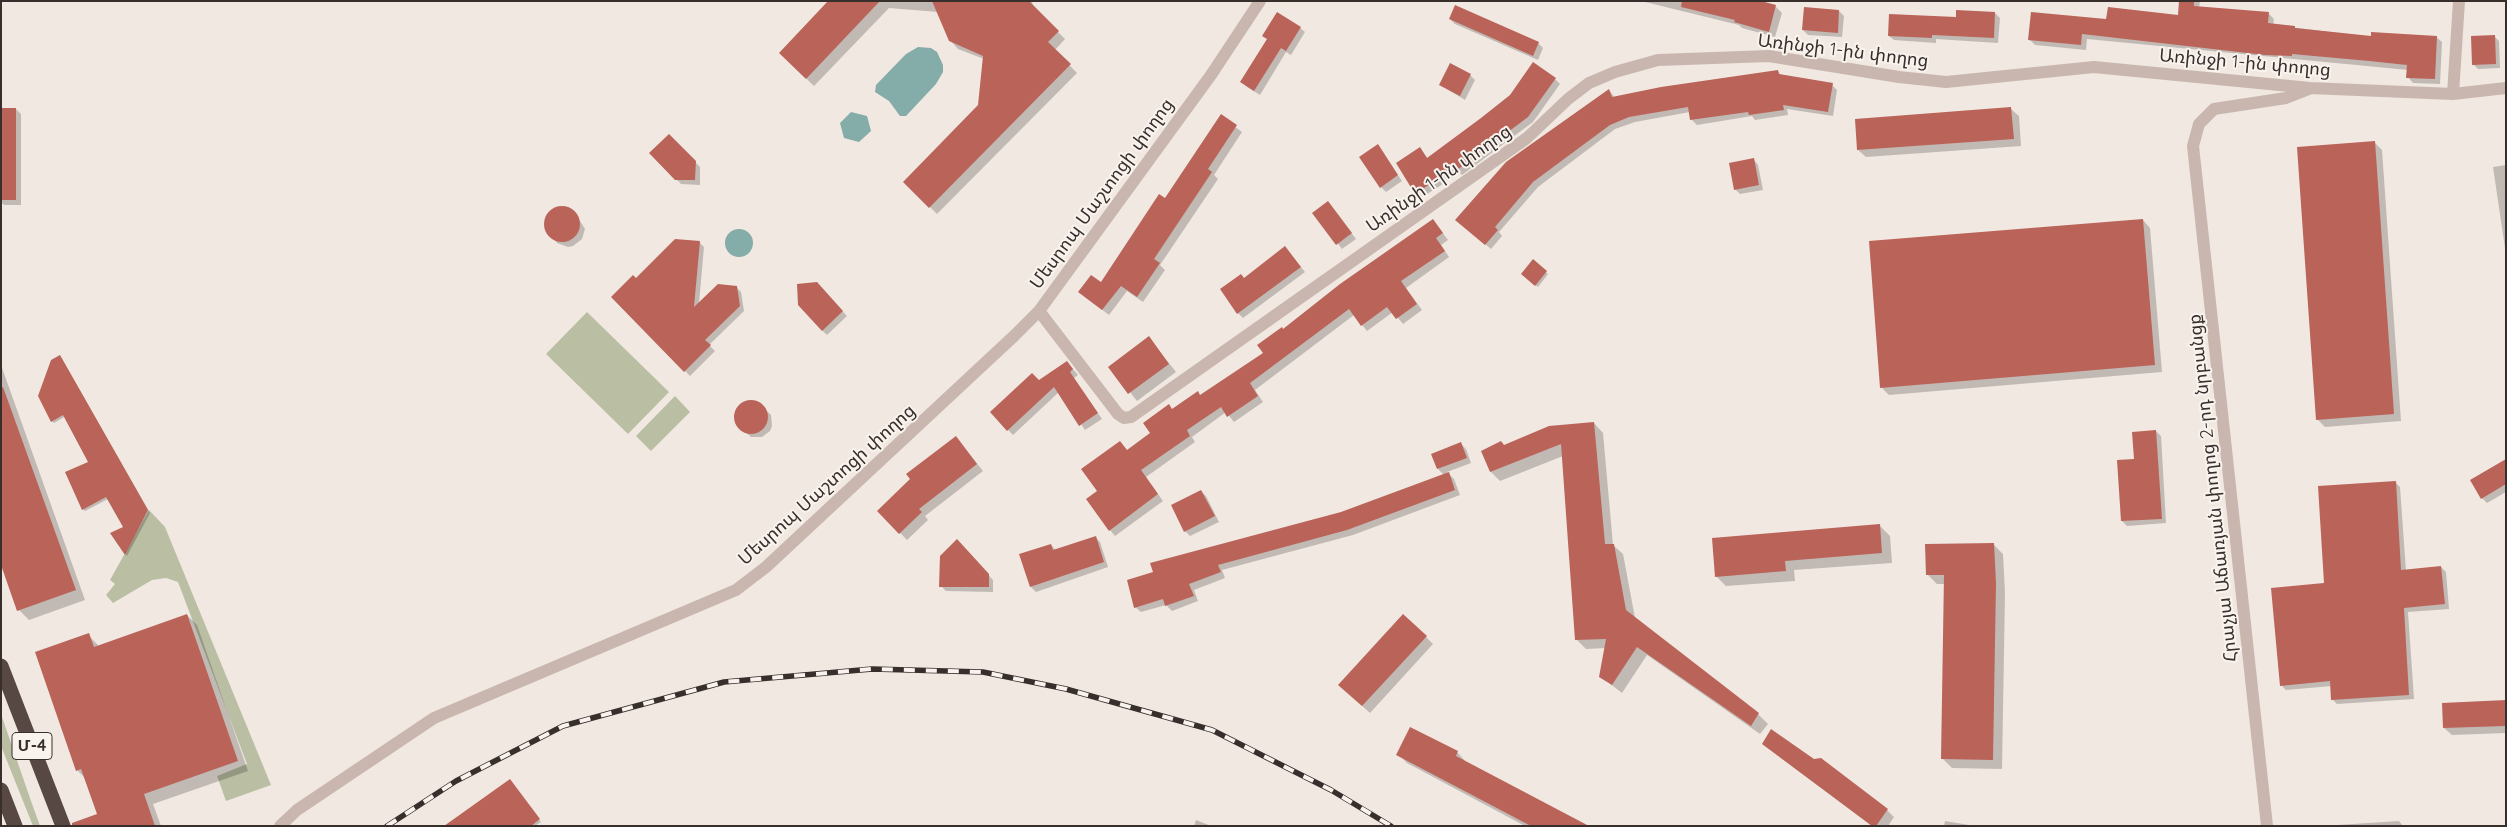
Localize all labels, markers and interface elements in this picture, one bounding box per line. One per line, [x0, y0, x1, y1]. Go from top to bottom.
street label: Առինջի 1-ին փողոց [1756, 30, 1930, 72]
street label: Առինջի 1-ին փողոց [2158, 45, 2332, 81]
street label: Մեսրոպ Մաշտոցի փողոց [1026, 95, 1178, 293]
street label: Առինջի 1-ին փողոց [1362, 121, 1516, 237]
street label: Հրաչյա Աճառյան փողոց 2-րդ նրբանցք [2184, 313, 2242, 663]
street label: Մեսրոպ Մաշտոցի փողոց [734, 400, 920, 570]
road number: Մ-4 [12, 732, 52, 759]

